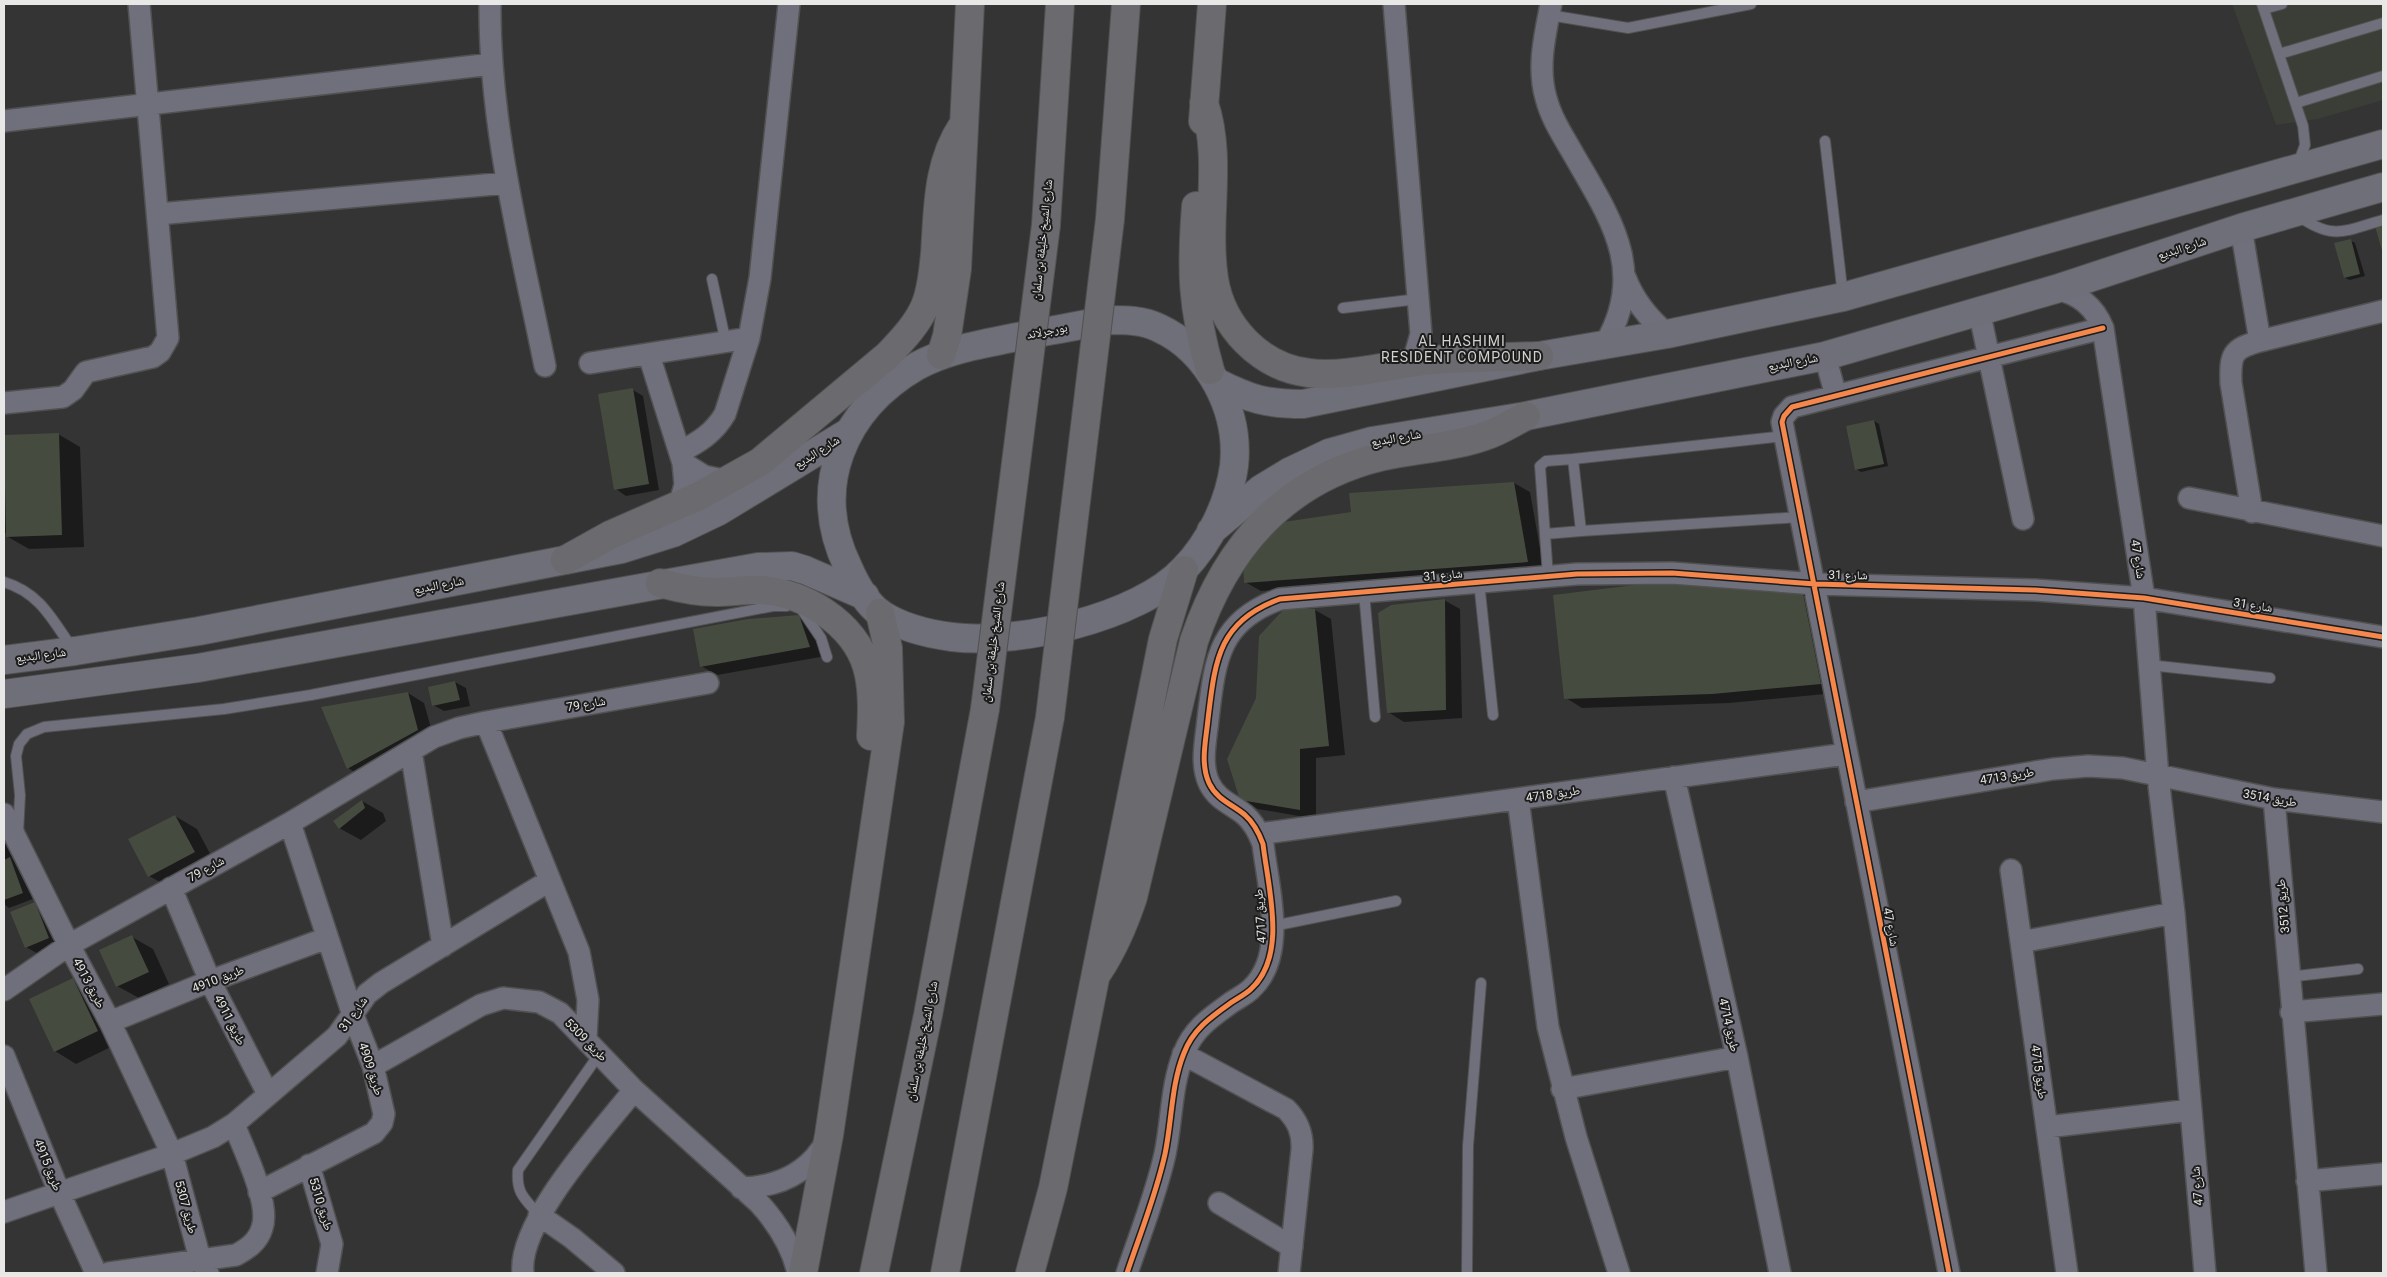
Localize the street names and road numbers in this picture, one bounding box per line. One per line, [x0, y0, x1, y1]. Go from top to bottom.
street label: شارع الشيخ خليفة بن سلمان [1029, 179, 1056, 301]
street label: شارع البديع [2156, 234, 2208, 263]
street label: بورجرلاند [1025, 320, 1069, 342]
street label: شارع البديع [1767, 350, 1819, 375]
street label: شارع البديع [1370, 427, 1422, 450]
street label: شارع البديع [792, 433, 843, 472]
street label: شارع 47 [2127, 538, 2148, 580]
street label: شارع 31 [1423, 566, 1463, 585]
street label: شارع 31 [1828, 568, 1868, 583]
street label: شارع البديع [413, 573, 465, 598]
street label: شارع الشيخ خليفة بن سلمان [979, 581, 1008, 703]
street label: شارع 31 [2232, 595, 2274, 616]
street label: شارع البديع [15, 645, 67, 666]
street label: شارع 79 [565, 694, 607, 715]
street label: طريق 4713 [1979, 765, 2035, 787]
street label: طريق 4718 [1525, 783, 1581, 805]
street label: طريق 3514 [2242, 786, 2298, 810]
street label: شارع 79 [185, 853, 227, 886]
street label: طريق 3512 [2274, 878, 2293, 934]
street label: طريق 4717 [1251, 888, 1269, 944]
street label: شارع 47 [1879, 906, 1902, 948]
street label: طريق 4913 [70, 956, 108, 1011]
street label: طريق 4910 [190, 963, 246, 996]
street label: شارع الشيخ خليفة بن سلمان [904, 980, 941, 1102]
street label: طريق 4911 [211, 993, 249, 1048]
street label: شارع 31 [336, 994, 371, 1035]
street label: طريق 4714 [1716, 997, 1742, 1053]
street label: طريق 5309 [562, 1016, 610, 1064]
street label: طريق 4909 [356, 1041, 386, 1097]
street label: طريق 4715 [2028, 1044, 2050, 1100]
street label: طريق 4915 [31, 1137, 65, 1193]
street label: شارع 47 [2188, 1166, 2207, 1206]
street label: طريق 5310 [306, 1176, 336, 1232]
street label: طريق 5307 [172, 1179, 200, 1235]

